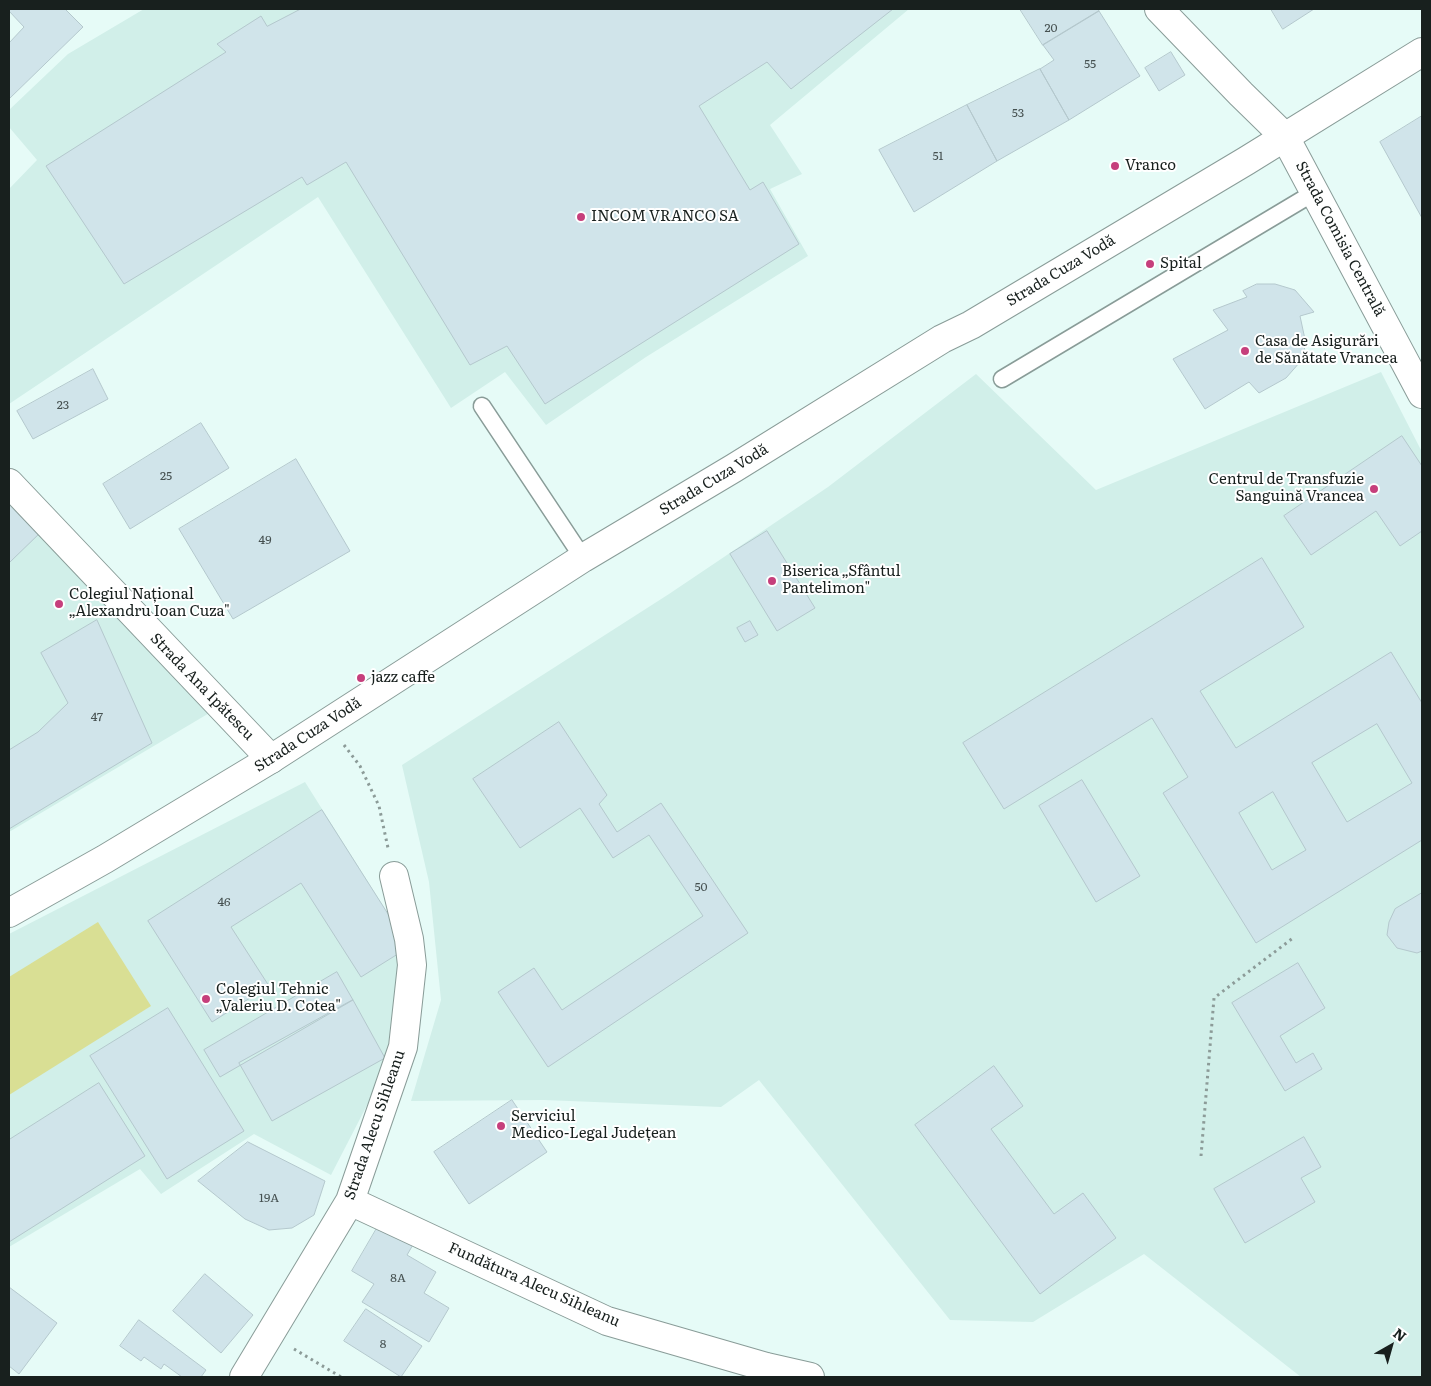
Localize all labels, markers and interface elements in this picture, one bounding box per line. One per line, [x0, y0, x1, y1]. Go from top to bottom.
house number: 20 [1044, 21, 1058, 35]
house number: 55 [1084, 57, 1096, 71]
house number: 53 [1012, 106, 1024, 120]
house number: 51 [933, 149, 943, 163]
place label: Vranco [1125, 157, 1176, 175]
street label: Strada Comisia Centrală [1291, 158, 1389, 320]
marker: Vranco [1109, 160, 1121, 172]
place label: INCOM VRANCO SA [591, 208, 739, 226]
marker: INCOM VRANCO SA [575, 211, 587, 223]
street label: Strada Cuza Vodă [1003, 231, 1119, 311]
place label: Spital [1160, 255, 1202, 273]
marker: Spital [1144, 258, 1156, 270]
place label: Casa de Asigurări de Sănătate Vrancea [1255, 333, 1397, 368]
marker: Casa de Asigurări de Sănătate Vrancea [1239, 345, 1251, 357]
house number: 23 [57, 398, 69, 412]
street label: Strada Cuza Vodă [656, 440, 772, 520]
house number: 25 [160, 469, 172, 483]
place label: Centrul de Transfuzie Sanguină Vrancea [1209, 471, 1364, 506]
marker: Centrul de Transfuzie Sanguină Vrancea [1368, 483, 1380, 495]
house number: 49 [259, 533, 271, 547]
place label: Biserica „Sfântul Pantelimon" [782, 563, 901, 598]
marker: Biserica „Sfântul Pantelimon" [766, 575, 778, 587]
place label: Colegiul Național „Alexandru Ioan Cuza" [69, 586, 230, 621]
marker: Colegiul Național „Alexandru Ioan Cuza" [53, 598, 65, 610]
street label: Strada Ana Ipătescu [146, 630, 258, 744]
place label: jazz caffe [371, 669, 435, 687]
marker: jazz caffe [355, 672, 367, 684]
street label: Strada Cuza Vodă [251, 694, 365, 776]
house number: 47 [91, 710, 103, 724]
house number: 50 [694, 880, 708, 894]
house number: 46 [217, 895, 231, 909]
place label: Colegiul Tehnic „Valeriu D. Cotea" [216, 981, 341, 1016]
marker: Colegiul Tehnic „Valeriu D. Cotea" [200, 993, 212, 1005]
street label: Strada Alecu Sihleanu [341, 1048, 409, 1202]
place label: Serviciul Medico-Legal Județean [511, 1108, 677, 1143]
marker: Serviciul Medico-Legal Județean [495, 1120, 507, 1132]
house number: 19A [259, 1191, 279, 1205]
street label: Fundătura Alecu Sihleanu [445, 1239, 623, 1331]
house number: 8A [390, 1271, 406, 1285]
north arrow [1366, 1321, 1416, 1371]
text: N [1389, 1323, 1411, 1346]
house number: 8 [380, 1337, 386, 1351]

